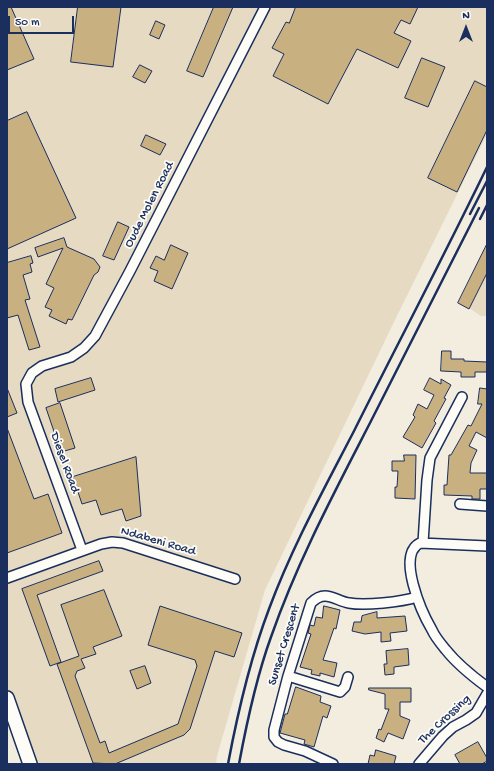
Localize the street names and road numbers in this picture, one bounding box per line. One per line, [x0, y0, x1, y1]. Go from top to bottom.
street label: Oude Molen Road [122, 159, 178, 251]
street label: Diesel Road [46, 430, 82, 496]
street label: Ndabeni Road [119, 524, 197, 560]
street label: Sunset Crescent [265, 603, 305, 687]
street label: The Crossing [415, 692, 475, 748]

